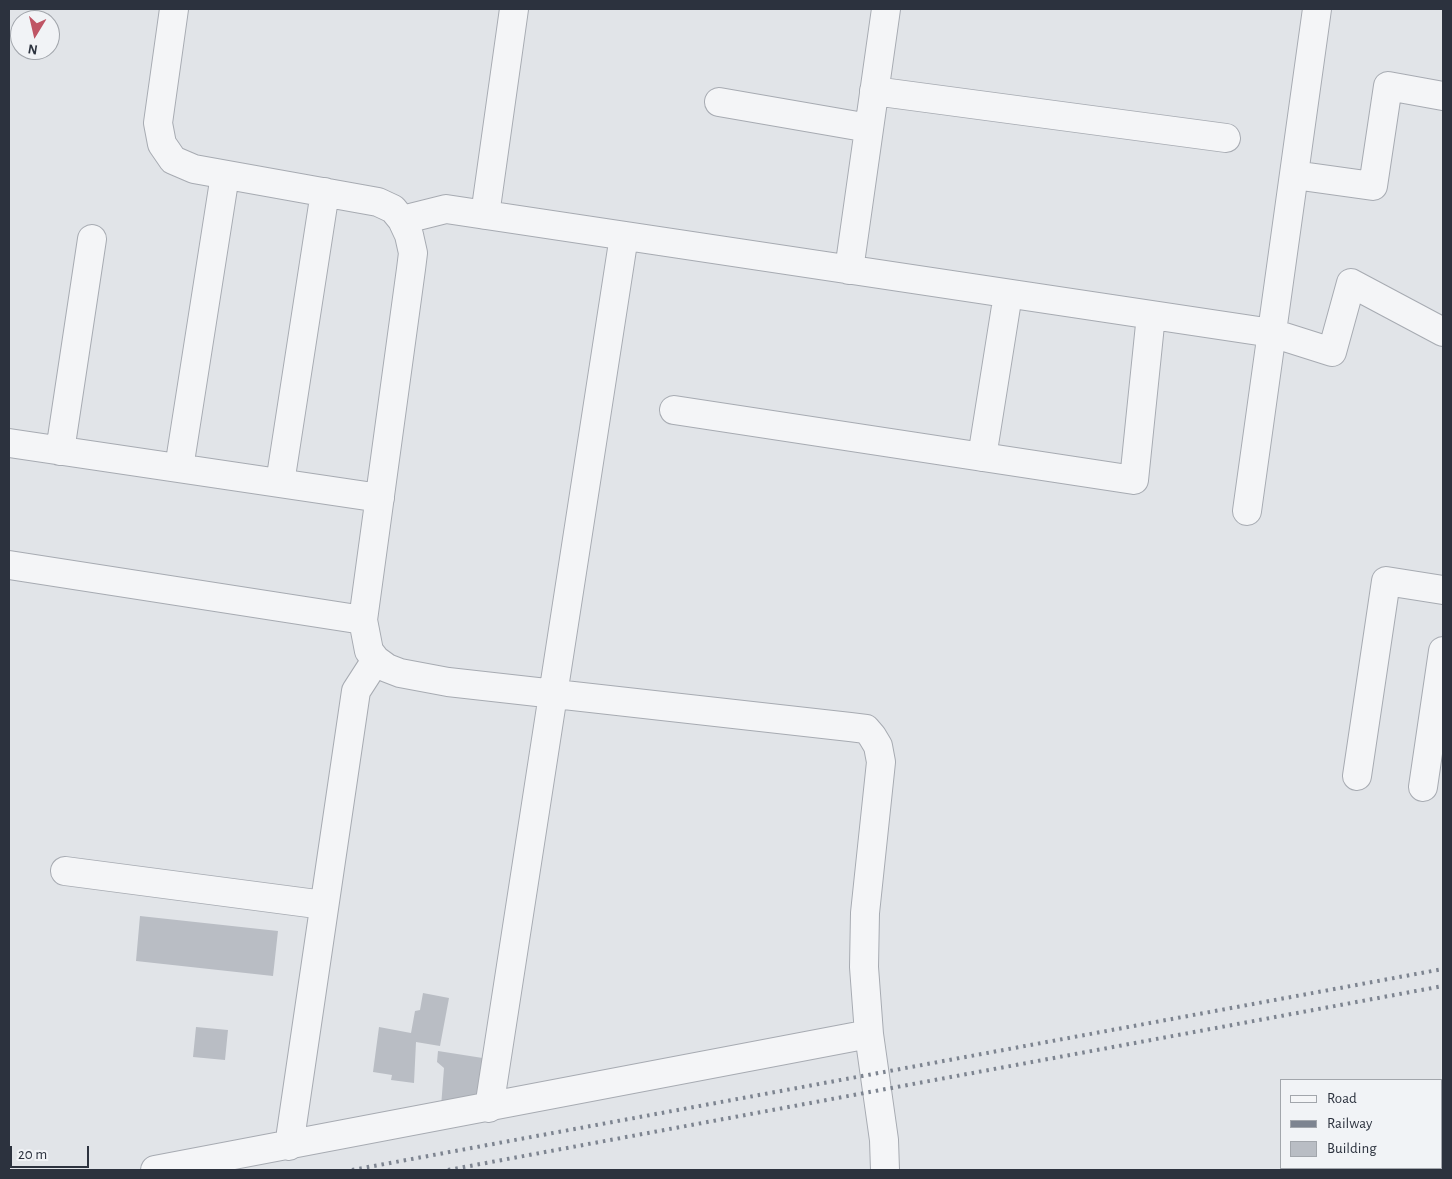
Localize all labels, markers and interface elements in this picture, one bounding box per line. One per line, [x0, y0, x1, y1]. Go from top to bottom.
north arrow [10, 10, 60, 60]
text: N [27, 41, 39, 57]
legend [1280, 1079, 1442, 1169]
text: Road [1327, 1091, 1357, 1106]
text: Railway [1327, 1116, 1372, 1131]
scale bar [12, 1136, 91, 1168]
text: Building [1327, 1141, 1377, 1156]
text: 20 m [18, 1147, 47, 1162]

